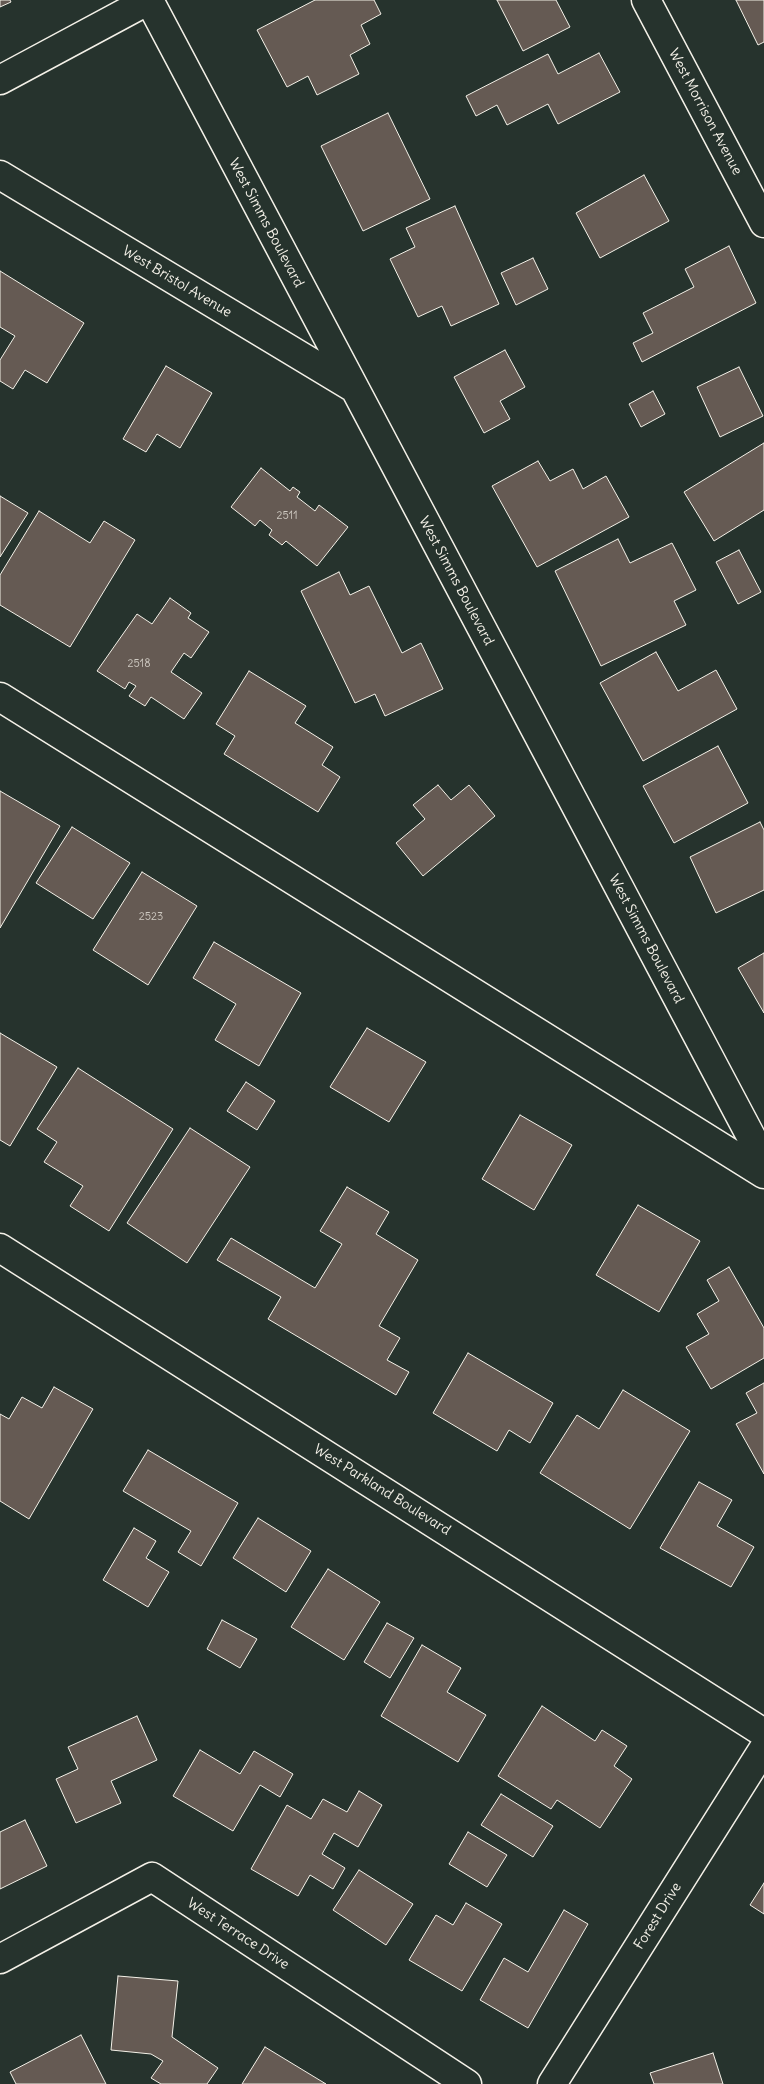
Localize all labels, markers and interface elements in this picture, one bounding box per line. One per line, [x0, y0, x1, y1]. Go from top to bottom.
street label: West Morrison Avenue [665, 46, 745, 178]
street label: West Simms Boulevard [225, 156, 307, 290]
street label: West Bristol Avenue [119, 243, 235, 321]
house number: 2511 [276, 509, 298, 523]
street label: West Simms Boulevard [415, 514, 497, 648]
house number: 2518 [127, 657, 151, 671]
street label: West Simms Boulevard [605, 872, 687, 1006]
house number: 2523 [139, 910, 163, 924]
street label: West Parkland Boulevard [310, 1441, 454, 1539]
street label: Forest Drive [631, 1880, 685, 1952]
street label: West Terrace Drive [184, 1895, 292, 1973]

